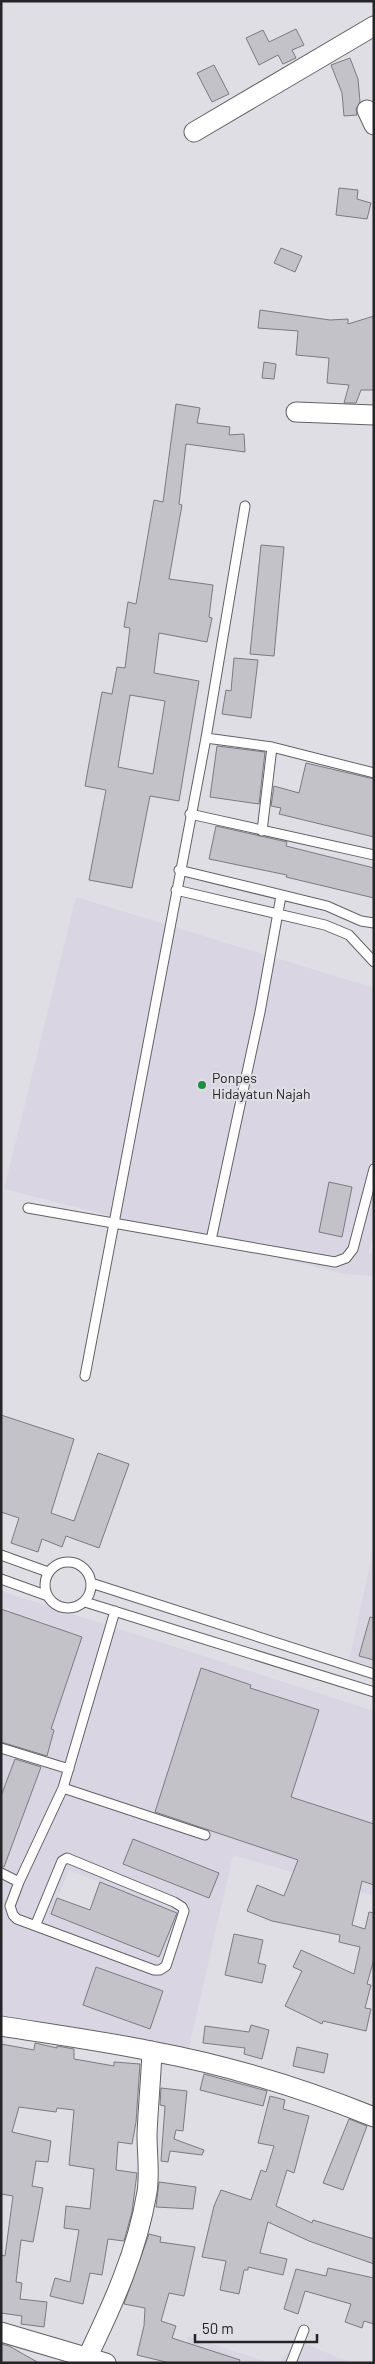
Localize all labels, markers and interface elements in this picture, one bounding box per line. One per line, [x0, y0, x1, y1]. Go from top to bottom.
place label: Ponpes Hidayatun Najah [212, 1069, 311, 1102]
marker: Ponpes Hidayatun Najah [196, 1079, 208, 1091]
scale bar [195, 2312, 318, 2344]
text: 50 m [202, 2319, 234, 2337]

